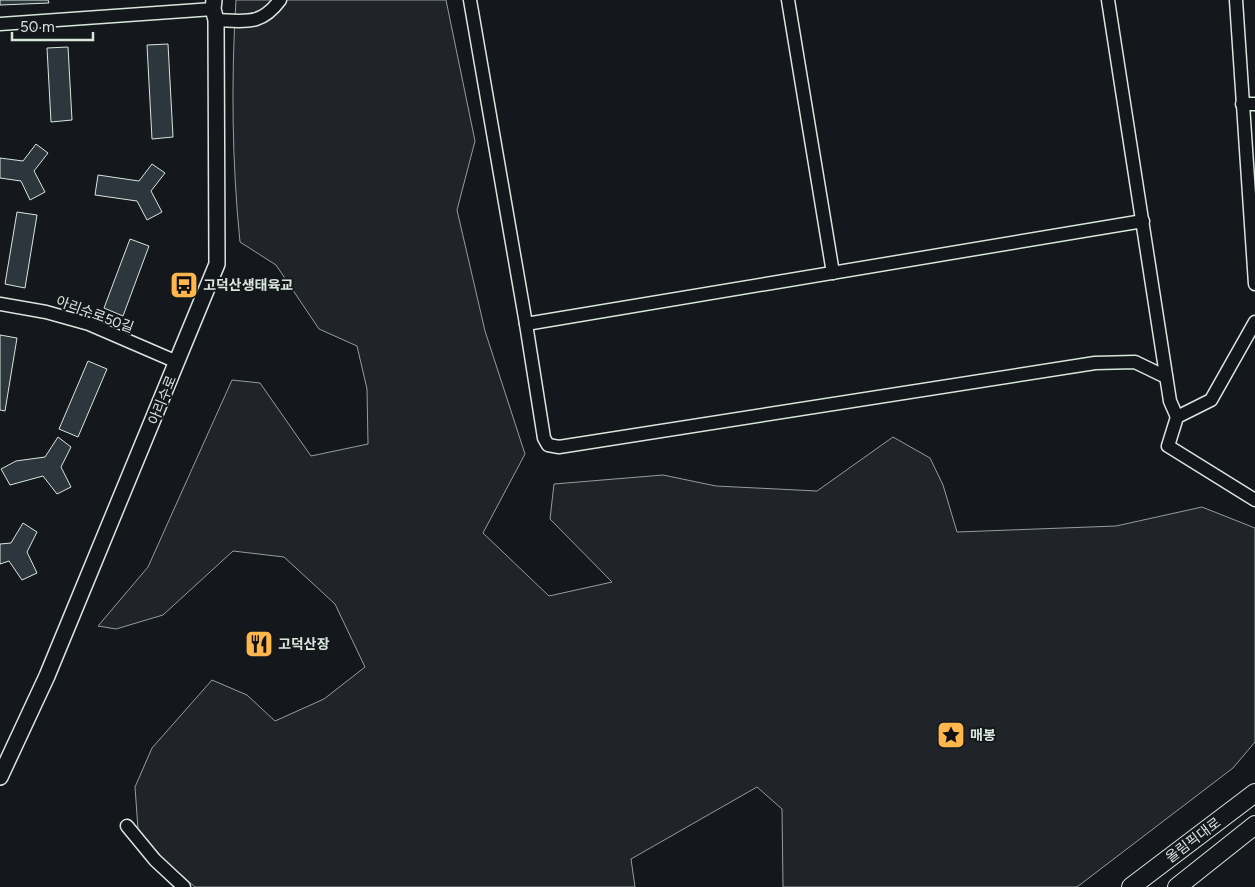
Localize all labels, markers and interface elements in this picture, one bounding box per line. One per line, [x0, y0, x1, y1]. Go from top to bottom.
scale bar [12, 10, 94, 42]
text: 50 m [20, 18, 55, 36]
bus stop icon: 고덕산생태육교 [169, 270, 199, 300]
place label: 고덕산생태육교 [203, 277, 293, 294]
street label: 아리수로50길 [54, 293, 136, 336]
street label: 아리수로 [145, 373, 180, 427]
restaurant icon: 고덕산장 [244, 629, 274, 659]
place label: 고덕산장 [278, 636, 330, 653]
place icon: 매봉 [936, 720, 966, 750]
place label: 매봉 [970, 727, 996, 744]
street label: 올림픽대로 [1162, 814, 1224, 867]

